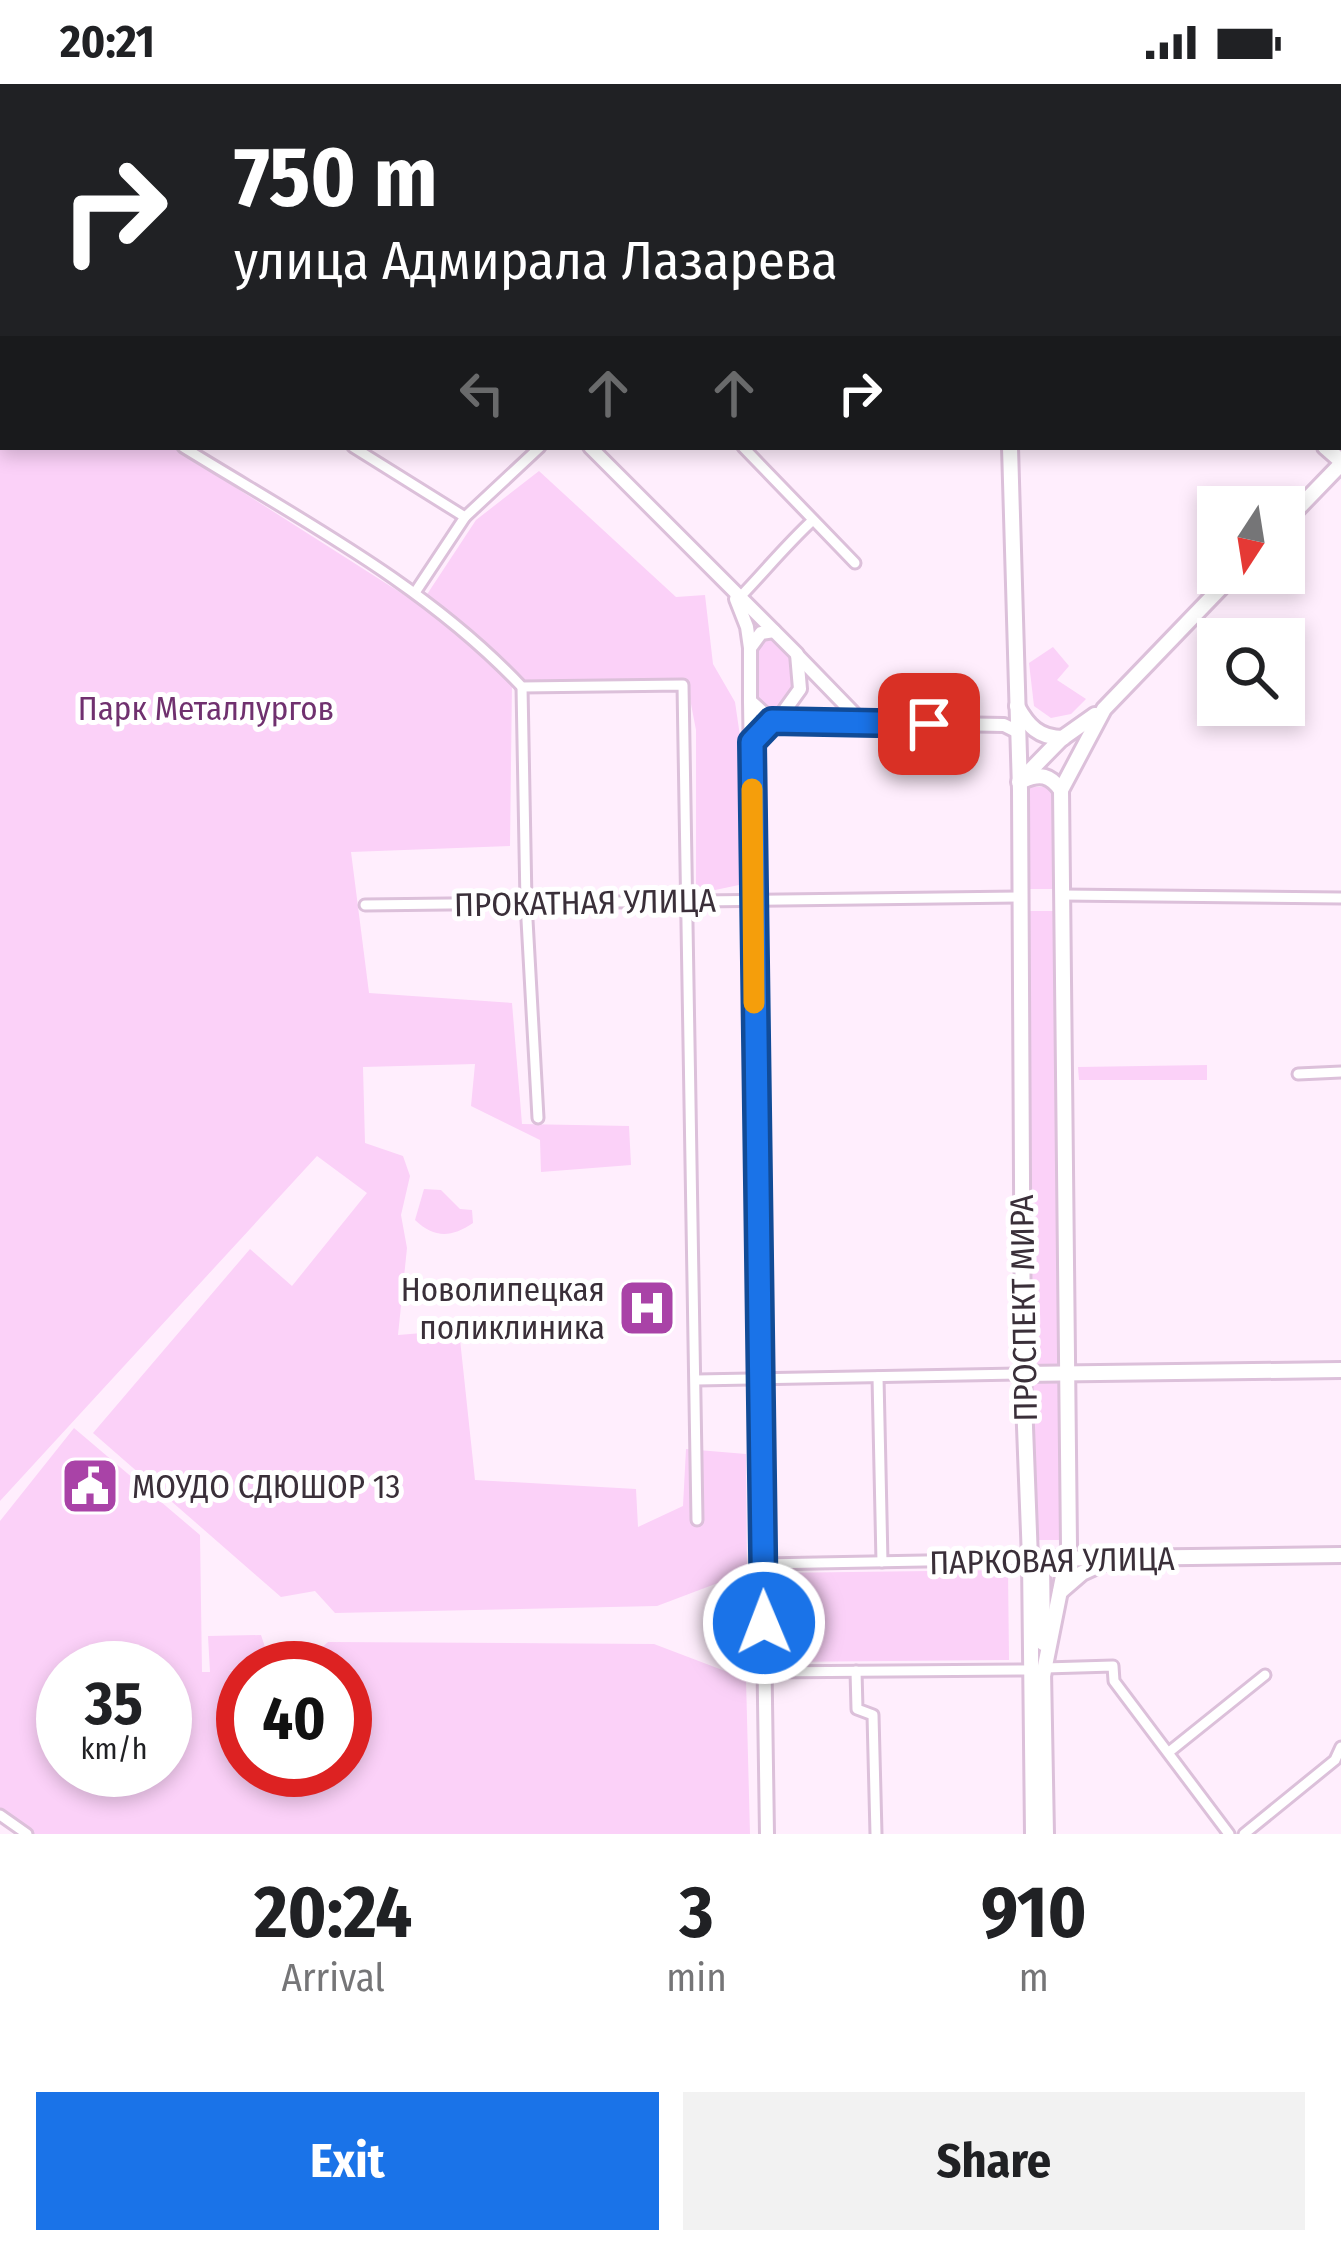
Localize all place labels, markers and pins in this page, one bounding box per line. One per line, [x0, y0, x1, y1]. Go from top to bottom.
pin [878, 673, 980, 775]
place label: Новолипецкая поликлиника [401, 1270, 605, 1348]
hospital icon: Новолипецкая поликлиника [616, 1277, 678, 1339]
public building icon: МОУДО СДЮШОР 13 [59, 1455, 121, 1517]
place label: МОУДО СДЮШОР 13 [132, 1467, 400, 1507]

